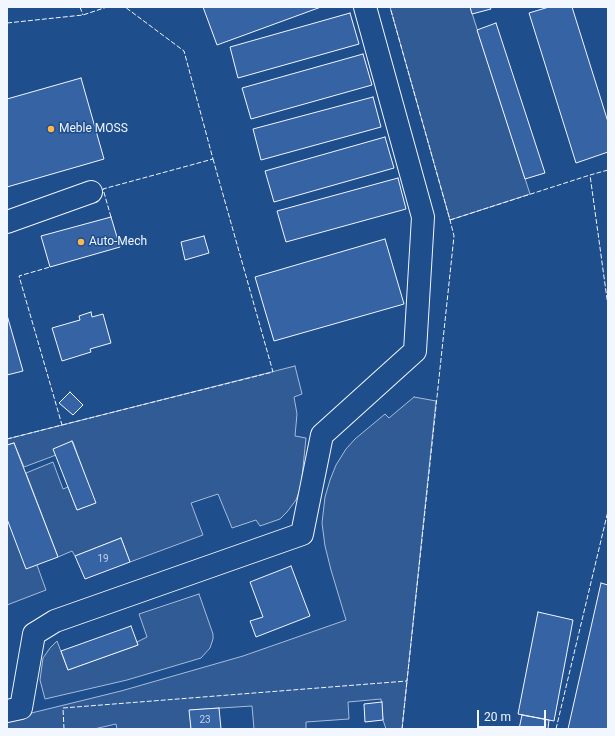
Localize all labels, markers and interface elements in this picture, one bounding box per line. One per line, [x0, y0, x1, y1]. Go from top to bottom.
place label: Meble MOSS [59, 122, 128, 136]
marker: Meble MOSS [46, 124, 56, 134]
place label: Auto-Mech [89, 235, 147, 249]
marker: Auto-Mech [76, 237, 86, 247]
house number: 19 [97, 553, 109, 565]
scale bar [479, 702, 548, 728]
text: 20 m [484, 710, 511, 724]
house number: 23 [199, 714, 211, 726]

